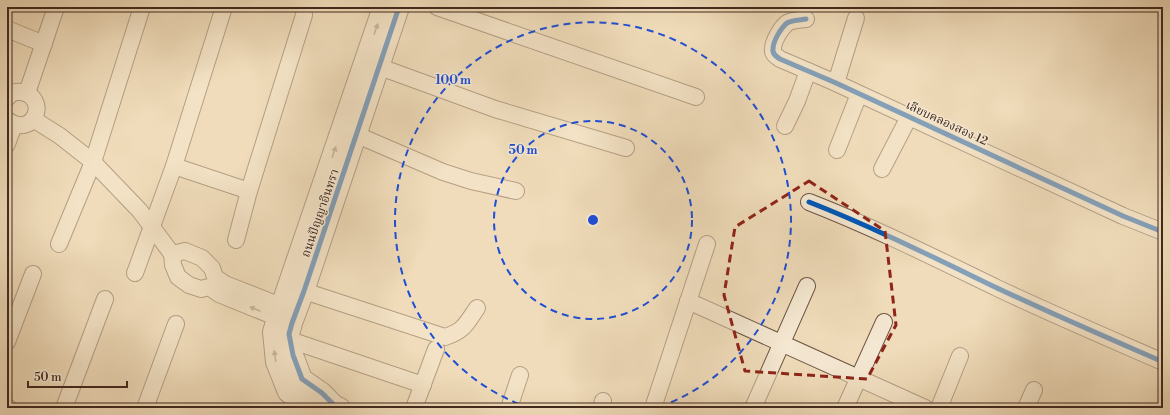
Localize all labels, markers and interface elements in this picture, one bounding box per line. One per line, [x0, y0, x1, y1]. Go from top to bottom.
one-way arrow [373, 22, 379, 34]
text: 100 m [435, 73, 471, 88]
street label: เลียบคลองสอง 12 [903, 98, 990, 149]
text: 50 m [508, 143, 538, 158]
one-way arrow [332, 145, 338, 157]
street label: ถนนปัญญาอินทรา [298, 167, 343, 259]
centre of rings [586, 213, 600, 227]
one-way arrow [249, 306, 261, 312]
one-way arrow [272, 349, 278, 362]
scale bar [28, 363, 127, 389]
text: 50 m [34, 370, 62, 385]

